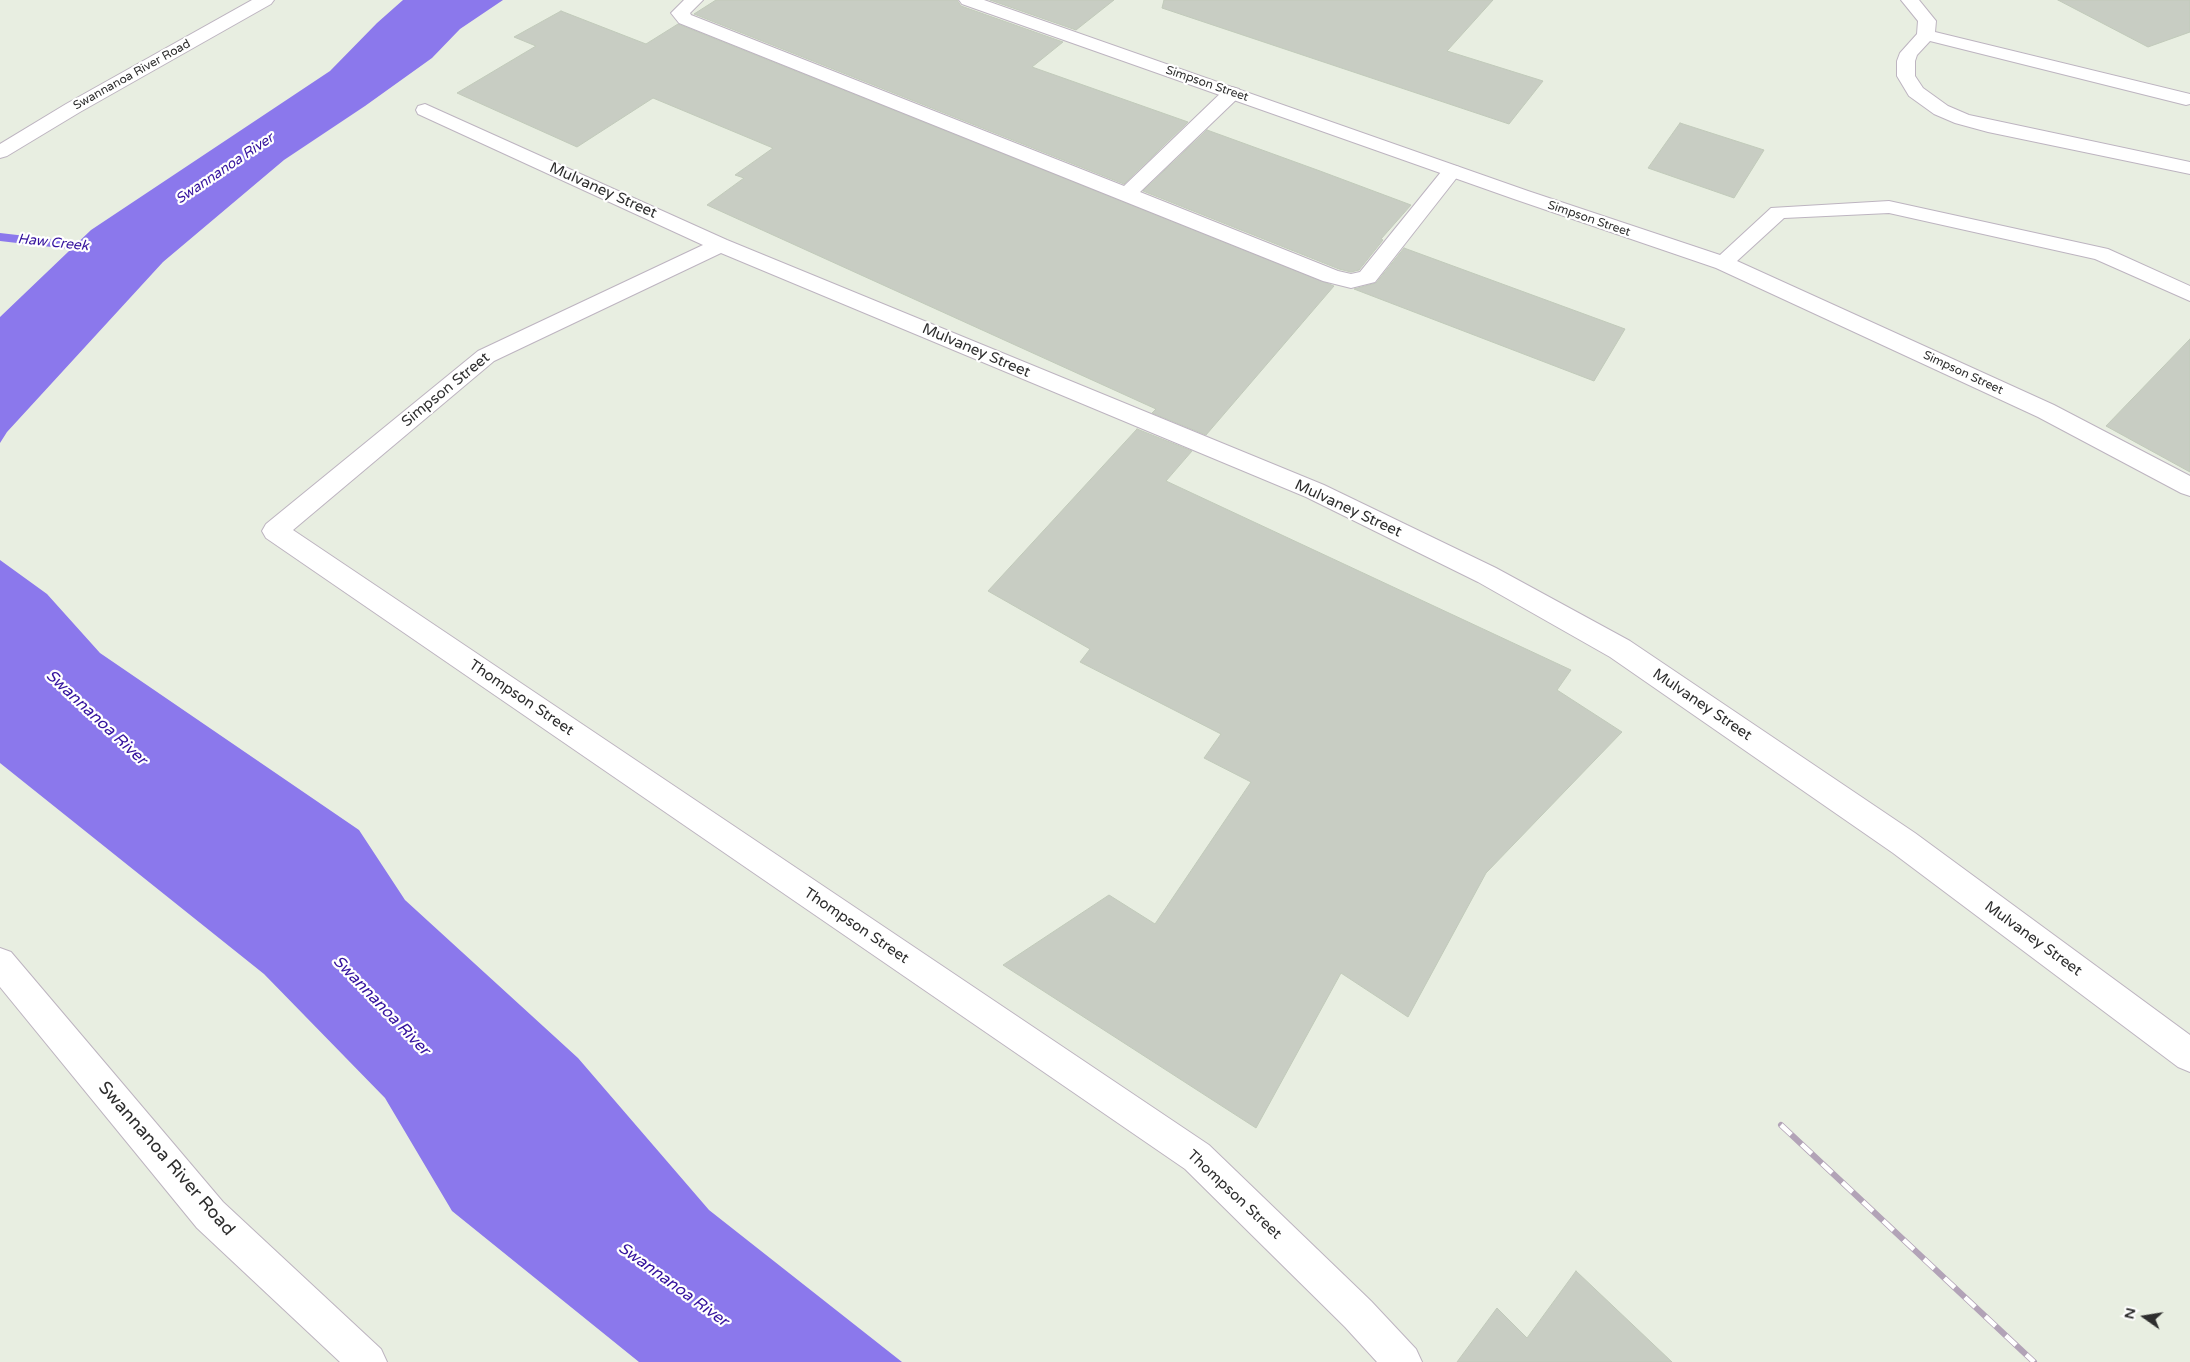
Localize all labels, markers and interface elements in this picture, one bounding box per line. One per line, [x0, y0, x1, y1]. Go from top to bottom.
street label: Swannanoa River Road [71, 37, 193, 113]
street label: Simpson Street [1164, 63, 1250, 105]
water label: Swannanoa River [173, 130, 277, 208]
street label: Mulvaney Street [546, 159, 660, 223]
street label: Simpson Street [1546, 198, 1632, 240]
water label: Haw Creek [17, 231, 89, 255]
street label: Mulvaney Street [919, 320, 1033, 382]
street label: Simpson Street [1921, 348, 2005, 398]
street label: Simpson Street [398, 349, 494, 431]
street label: Mulvaney Street [1292, 476, 1404, 542]
street label: Thompson Street [465, 656, 577, 740]
street label: Mulvaney Street [1649, 665, 1755, 745]
water label: Swannanoa River [42, 666, 150, 770]
street label: Thompson Street [800, 884, 912, 968]
street label: Mulvaney Street [1981, 898, 2085, 980]
water label: Swannanoa River [329, 952, 433, 1060]
street label: Swannanoa River Road [93, 1077, 239, 1241]
street label: Thompson Street [1183, 1147, 1285, 1243]
water label: Swannanoa River [614, 1239, 732, 1331]
north arrow [2120, 1292, 2170, 1342]
text: N [2120, 1306, 2139, 1321]

